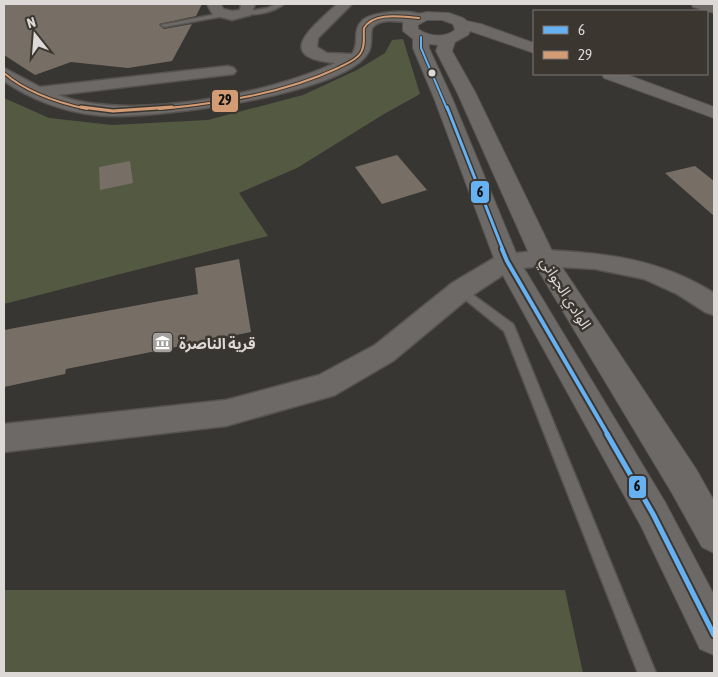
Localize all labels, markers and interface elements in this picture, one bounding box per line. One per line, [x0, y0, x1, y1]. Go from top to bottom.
north arrow [10, 10, 60, 60]
legend [533, 10, 708, 75]
text: N [25, 14, 37, 31]
text: 6 [578, 21, 585, 38]
text: 29 [578, 46, 592, 63]
unlabelled marker [427, 68, 437, 78]
line badge: 29 [211, 89, 239, 113]
text: 29 [218, 92, 232, 108]
line badge: 6 [470, 180, 490, 204]
text: 6 [477, 184, 484, 200]
street label: الوادي الجواني [534, 254, 595, 334]
museum icon: قرية الناصرة [151, 331, 175, 355]
place label: قرية الناصرة [179, 335, 256, 353]
line badge: 6 [628, 475, 647, 499]
text: 6 [634, 478, 641, 494]

